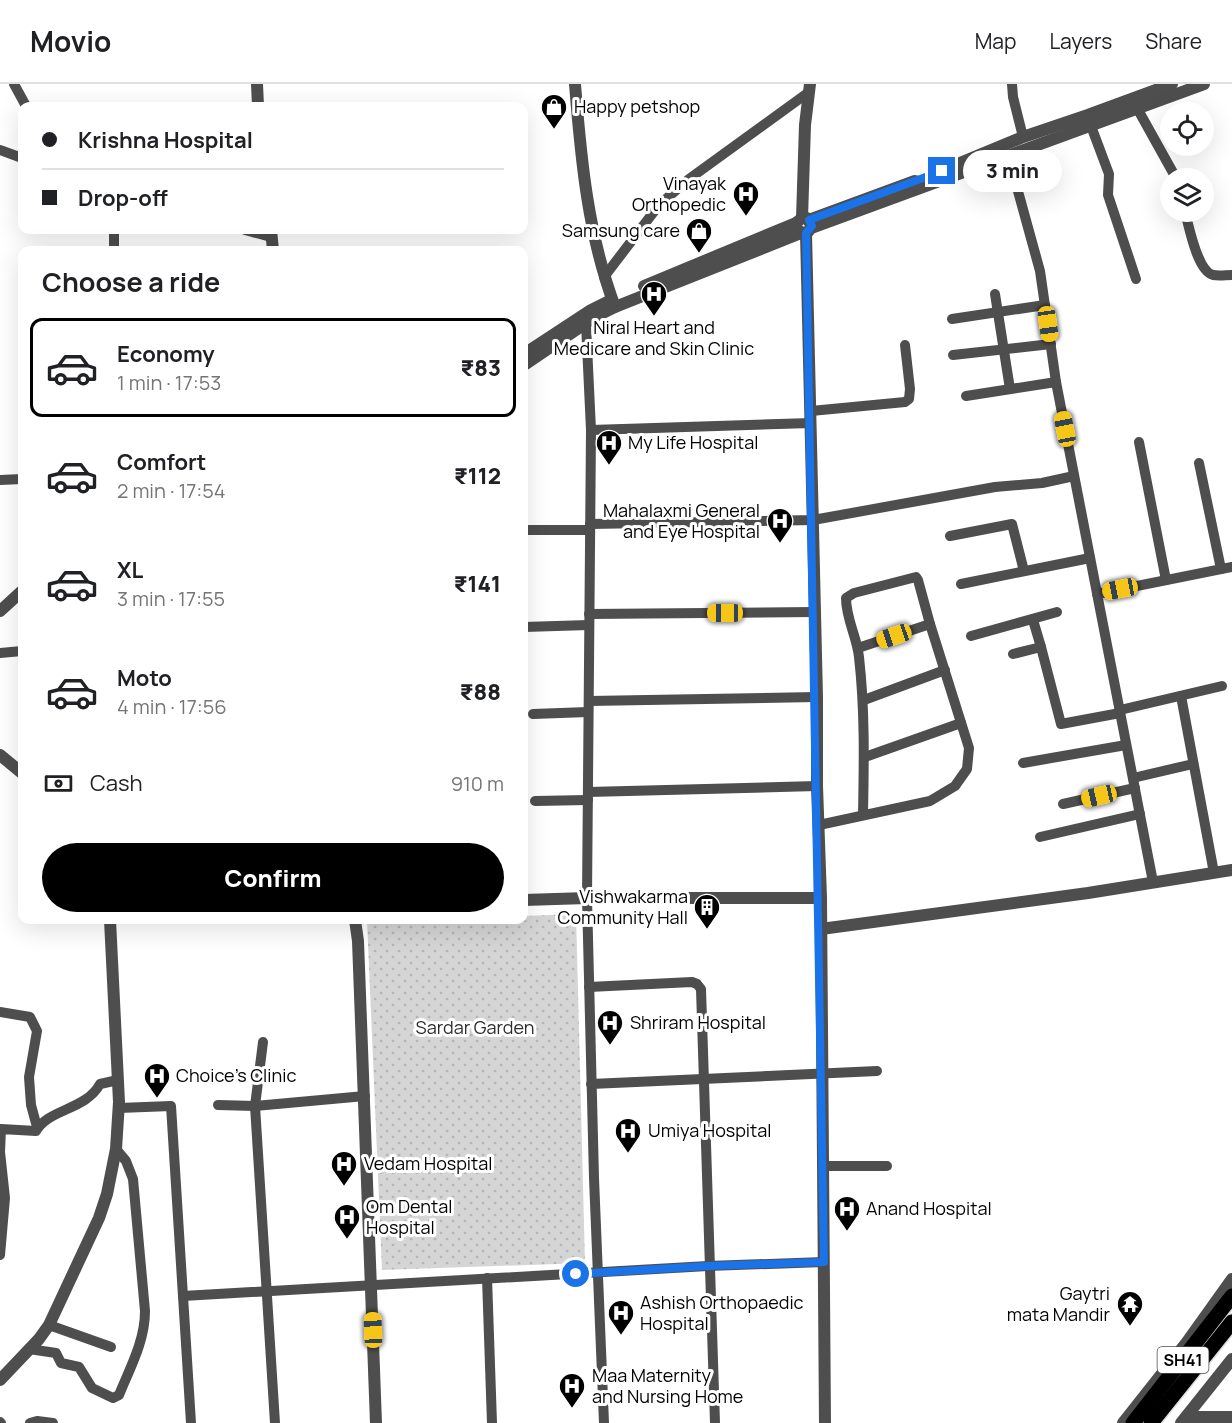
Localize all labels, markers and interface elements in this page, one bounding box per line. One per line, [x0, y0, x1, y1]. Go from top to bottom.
text: Movio [30, 22, 111, 60]
text: Map [975, 27, 1016, 55]
text: Layers [1049, 27, 1112, 55]
text: Share [1145, 27, 1202, 55]
shop icon: Happy petshop [539, 92, 569, 130]
place label: Happy petshop [574, 94, 700, 118]
map controls [1160, 102, 1214, 222]
button: locate [1160, 102, 1214, 156]
text: Krishna Hospital [78, 125, 253, 155]
callout: 3 min [963, 150, 1062, 192]
route end [928, 157, 955, 184]
text: 3 min [986, 157, 1039, 184]
button: layers [1160, 168, 1214, 222]
place label: Vinayak Orthopedic [632, 171, 727, 216]
hospital icon: Vinayak Orthopedic [731, 179, 761, 217]
text: Drop-off [78, 183, 168, 213]
shop icon: Samsung care [684, 216, 714, 254]
place label: Samsung care [562, 218, 680, 242]
text: Choose a ride [42, 263, 220, 300]
hospital icon: Niral Heart and Medicare and Skin Clinic [639, 279, 669, 317]
car [1037, 305, 1059, 343]
place label: Niral Heart and Medicare and Skin Clinic [554, 315, 754, 360]
text: Economy [117, 339, 215, 369]
icon: car [45, 341, 99, 395]
text: ₹83 [461, 353, 501, 383]
text: 1 min · 17:53 [117, 369, 221, 396]
car [1053, 410, 1077, 448]
hospital icon: My Life Hospital [594, 428, 624, 466]
place label: My Life Hospital [628, 430, 758, 454]
text: Comfort [117, 447, 206, 477]
icon: car [45, 449, 99, 503]
text: ₹112 [454, 461, 501, 491]
text: 2 min · 17:54 [117, 477, 226, 504]
place label: Mahalaxmi General and Eye Hospital [603, 498, 760, 543]
hospital icon: Mahalaxmi General and Eye Hospital [765, 506, 795, 544]
text: XL [117, 555, 143, 585]
icon: car [45, 557, 99, 611]
text: ₹141 [454, 569, 501, 599]
car [1101, 577, 1139, 601]
text: 3 min · 17:55 [117, 585, 225, 612]
car [707, 604, 743, 622]
car [874, 622, 914, 650]
text: Moto [117, 663, 172, 693]
icon: car [45, 665, 99, 719]
text: ₹88 [460, 677, 501, 707]
text: 4 min · 17:56 [117, 693, 227, 720]
icon: cash [42, 767, 75, 800]
text: Cash [90, 768, 143, 798]
text: 910 m [451, 770, 504, 797]
car [1079, 783, 1119, 809]
button: Confirm [42, 843, 504, 912]
place label: Vishwakarma Community Hall [558, 884, 688, 929]
building icon: Vishwakarma Community Hall [692, 892, 722, 930]
hospital icon: Shriram Hospital [595, 1008, 625, 1046]
place label: Shriram Hospital [630, 1010, 766, 1034]
park label: Sardar Garden [416, 1015, 534, 1039]
hospital icon: Choice's Clinic [142, 1061, 172, 1099]
place label: Choice's Clinic [176, 1063, 296, 1087]
hospital icon: Umiya Hospital [613, 1116, 643, 1154]
place label: Umiya Hospital [648, 1118, 771, 1142]
hospital icon: Vedam Hospital [329, 1149, 359, 1187]
place label: Vedam Hospital [364, 1151, 492, 1175]
place label: Om Dental Hospital [366, 1194, 452, 1239]
hospital icon: Anand Hospital [832, 1194, 862, 1232]
place label: Anand Hospital [866, 1196, 992, 1220]
hospital icon: Om Dental Hospital [332, 1202, 362, 1240]
route start [562, 1260, 589, 1287]
place label: Gaytri mata Mandir [1007, 1281, 1110, 1326]
temple icon: Gaytri mata Mandir [1115, 1289, 1145, 1327]
place label: Ashish Orthopaedic Hospital [640, 1290, 804, 1335]
hospital icon: Ashish Orthopaedic Hospital [606, 1298, 636, 1336]
car [363, 1312, 383, 1348]
road number: SH41 [1158, 1347, 1208, 1373]
place label: Maa Maternity and Nursing Home [592, 1363, 743, 1408]
hospital icon: Maa Maternity and Nursing Home [557, 1371, 587, 1409]

